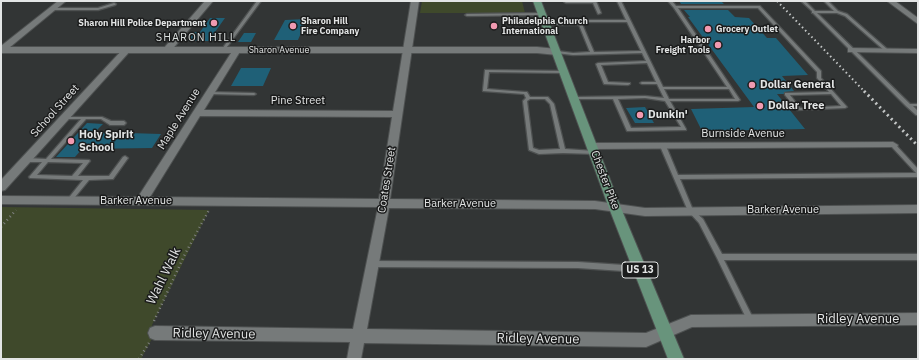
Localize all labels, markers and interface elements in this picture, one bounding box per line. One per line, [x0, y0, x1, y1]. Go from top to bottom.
place label: Sharon Hill Fire Company [301, 16, 359, 37]
place label: Philadelphia Church International [502, 16, 588, 37]
place label: Sharon Hill Police Department [78, 18, 206, 28]
marker: Sharon Hill Police Department [209, 18, 219, 28]
marker: Sharon Hill Fire Company [288, 21, 298, 31]
marker: Philadelphia Church International [489, 21, 499, 31]
marker: Grocery Outlet [703, 24, 713, 34]
place label: Grocery Outlet [716, 24, 778, 34]
district label: SHARON HILL [156, 31, 236, 45]
place label: Harbor Freight Tools [656, 35, 710, 56]
marker: Harbor Freight Tools [713, 40, 723, 50]
street label: Sharon Avenue [249, 45, 309, 55]
place label: Dollar General [760, 78, 834, 92]
marker: Dollar General [747, 80, 757, 90]
street label: School Street [28, 82, 82, 140]
street label: Maple Avenue [155, 86, 203, 152]
street label: Pine Street [271, 94, 325, 108]
place label: Dollar Tree [768, 99, 824, 113]
marker: Dollar Tree [755, 101, 765, 111]
place label: Dunkin' [648, 108, 688, 122]
marker: Dunkin' [635, 110, 645, 120]
street label: Burnside Avenue [701, 127, 785, 141]
place label: Holy Spirit School [79, 128, 133, 154]
marker: Holy Spirit School [66, 136, 76, 146]
street label: Coates Street [375, 146, 399, 214]
street label: Chester Pike [588, 149, 622, 211]
street label: Barker Avenue [100, 194, 172, 208]
street label: Barker Avenue [424, 197, 496, 211]
street label: Barker Avenue [747, 203, 819, 217]
street label: Wahl Walk [144, 245, 184, 307]
road number: US 13 [622, 262, 658, 278]
street label: Ridley Avenue [817, 311, 899, 327]
street label: Ridley Avenue [173, 325, 255, 343]
street label: Ridley Avenue [497, 330, 579, 348]

